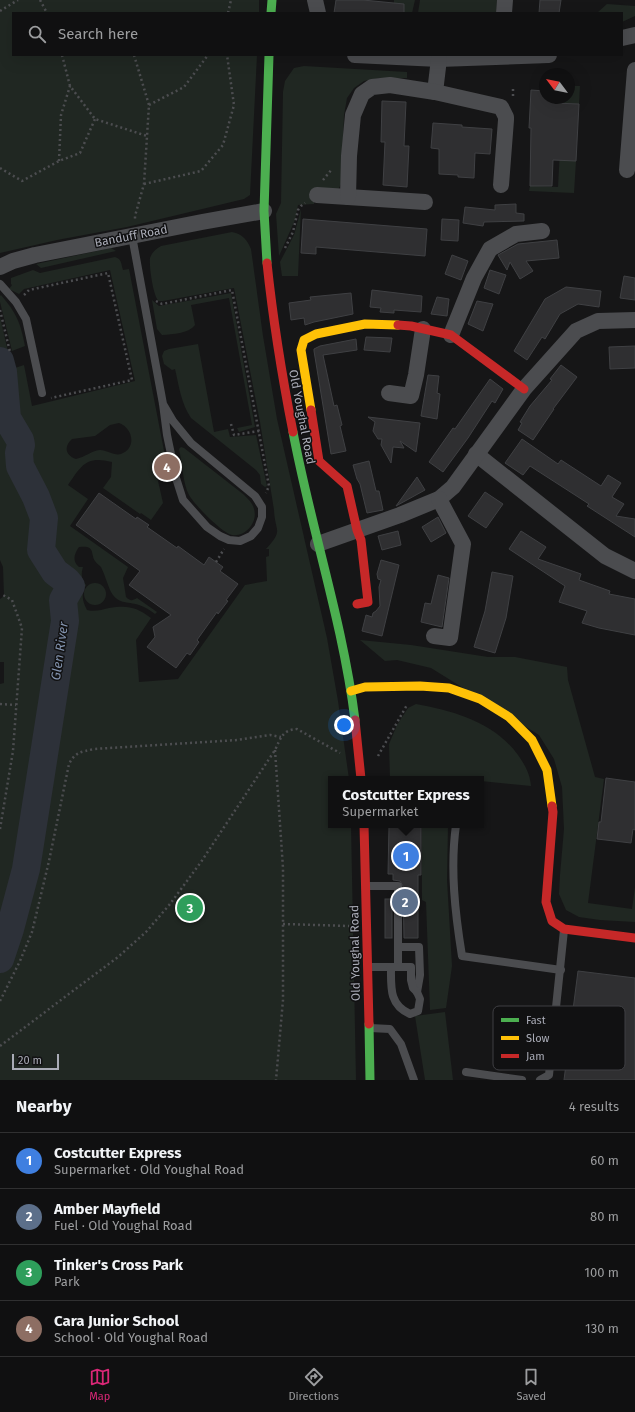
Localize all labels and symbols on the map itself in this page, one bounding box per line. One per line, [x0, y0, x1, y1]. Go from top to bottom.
north arrow [539, 68, 575, 104]
street label: Banduff Road [93, 222, 169, 250]
street label: Old Youghal Road [286, 369, 318, 465]
pin: 4 [154, 452, 180, 482]
water label: Glen River [48, 620, 71, 681]
your location [334, 715, 354, 735]
pin: 1 [393, 841, 419, 871]
pin: 2 [392, 887, 418, 917]
pin: 3 [177, 893, 203, 923]
street label: Old Youghal Road [347, 905, 363, 1001]
legend [493, 1006, 625, 1070]
text: Fast [526, 1014, 546, 1027]
text: Slow [526, 1032, 550, 1045]
text: Jam [526, 1050, 545, 1063]
scale bar [12, 1052, 59, 1071]

